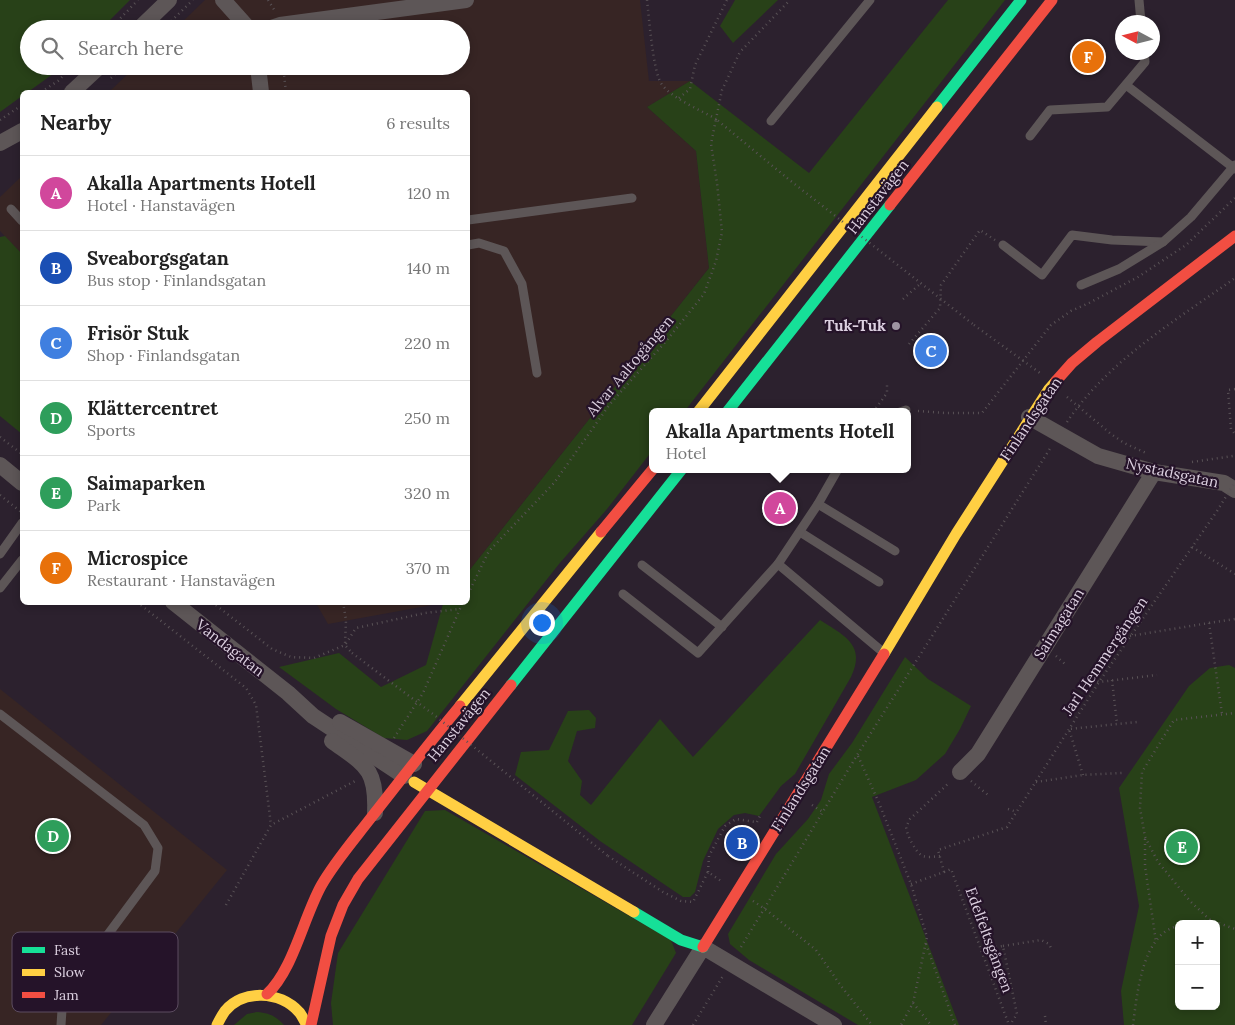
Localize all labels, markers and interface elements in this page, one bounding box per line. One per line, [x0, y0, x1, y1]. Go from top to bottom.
north arrow [1115, 15, 1160, 60]
search box [20, 20, 470, 75]
icon: search [38, 34, 66, 62]
text: Search here [78, 36, 184, 60]
pin: F [1072, 38, 1104, 76]
text: Nearby [40, 109, 111, 136]
text: 6 results [386, 113, 450, 133]
street label: Hanstavägen [843, 156, 913, 238]
text: Akalla Apartments Hotell [87, 171, 316, 195]
text: A [51, 183, 61, 203]
text: 120 m [407, 183, 450, 203]
text: Hotel · Hanstavägen [87, 195, 235, 215]
text: Sveaborgsgatan [87, 246, 229, 270]
text: B [51, 258, 61, 278]
text: 140 m [407, 258, 450, 278]
text: Bus stop · Finlandsgatan [87, 270, 266, 290]
street label: Alvar Aaltogången [581, 311, 677, 421]
place label: Tuk-Tuk [824, 316, 886, 335]
marker: Tuk-Tuk [890, 320, 902, 332]
text: Frisör Stuk [87, 321, 189, 345]
pin: C [915, 332, 947, 370]
text: C [50, 333, 62, 353]
text: 220 m [404, 333, 450, 353]
text: Shop · Finlandsgatan [87, 345, 240, 365]
street label: Finlandsgatan [996, 373, 1066, 464]
text: Klättercentret [87, 396, 218, 420]
text: D [50, 408, 62, 428]
text: 250 m [404, 408, 450, 428]
popup [649, 408, 911, 473]
text: Akalla Apartments Hotell [666, 419, 894, 443]
text: Sports [87, 420, 136, 440]
text: Hotel [666, 443, 706, 463]
street label: Nystadsgatan [1124, 453, 1220, 492]
text: Saimaparken [87, 471, 205, 495]
text: E [51, 483, 61, 503]
text: 320 m [404, 483, 450, 503]
pin: A [764, 489, 796, 527]
text: Park [87, 495, 120, 515]
text: Microspice [87, 546, 188, 570]
text: F [51, 558, 61, 578]
text: 370 m [406, 558, 450, 578]
text: Restaurant · Hanstavägen [87, 570, 275, 590]
street label: Saimagatan [1029, 585, 1088, 663]
street label: Jarl Hemmergången [1057, 593, 1151, 719]
your location [529, 610, 555, 636]
street label: Vandagatan [192, 614, 268, 680]
street label: Hanstavägen [423, 684, 494, 765]
street label: Finlandsgatan [767, 743, 834, 835]
pin: D [37, 817, 69, 855]
pin: B [726, 824, 758, 862]
pin: E [1166, 828, 1198, 866]
street label: Edelfeltsgången [962, 884, 1017, 995]
map controls [1175, 920, 1220, 1010]
button: + [1175, 920, 1220, 965]
legend [12, 932, 178, 1012]
text: Fast [54, 941, 81, 959]
text: Slow [54, 963, 86, 981]
button: − [1175, 965, 1220, 1010]
text: Jam [53, 986, 79, 1004]

